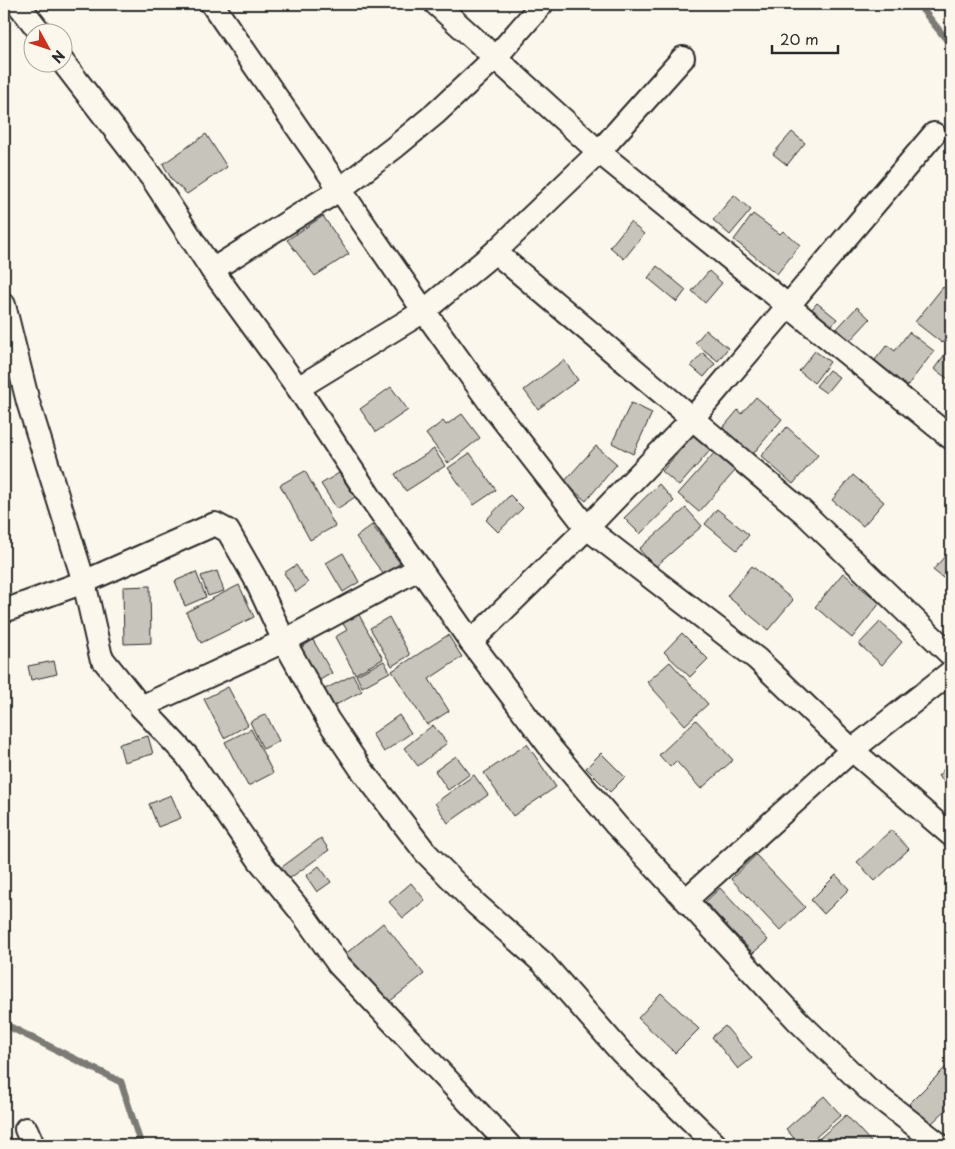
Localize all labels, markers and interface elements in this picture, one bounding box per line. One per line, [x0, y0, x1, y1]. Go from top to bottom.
north arrow [22, 22, 72, 72]
scale bar [772, 22, 839, 54]
text: 20 m [780, 27, 819, 50]
text: N [47, 46, 70, 68]

